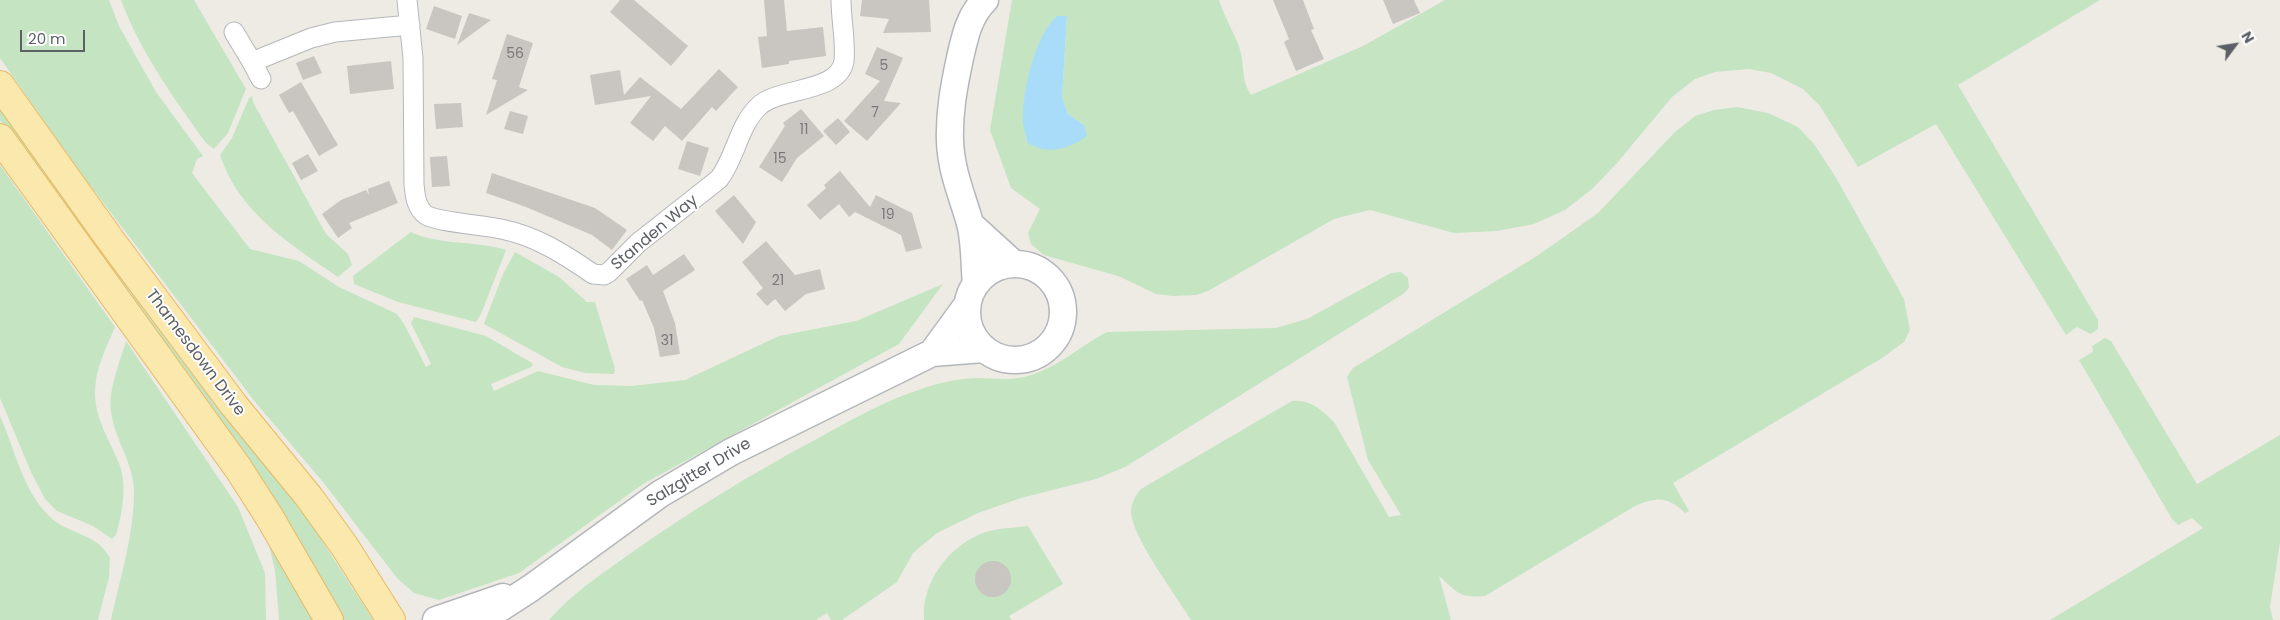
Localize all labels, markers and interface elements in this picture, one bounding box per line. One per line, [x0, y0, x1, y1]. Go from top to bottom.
scale bar [22, 20, 88, 52]
north arrow [2210, 20, 2260, 70]
text: 20 m [28, 28, 66, 49]
text: N [2237, 28, 2259, 47]
house number: 56 [506, 46, 524, 62]
house number: 5 [880, 58, 888, 74]
house number: 7 [871, 105, 879, 121]
house number: 11 [800, 122, 808, 138]
house number: 15 [773, 151, 787, 167]
street label: Standen Way [608, 191, 702, 275]
house number: 19 [881, 207, 895, 223]
house number: 21 [772, 273, 784, 289]
street label: Thamesdown Drive [141, 286, 249, 420]
house number: 31 [661, 333, 673, 349]
street label: Salzgitter Drive [643, 434, 755, 512]

